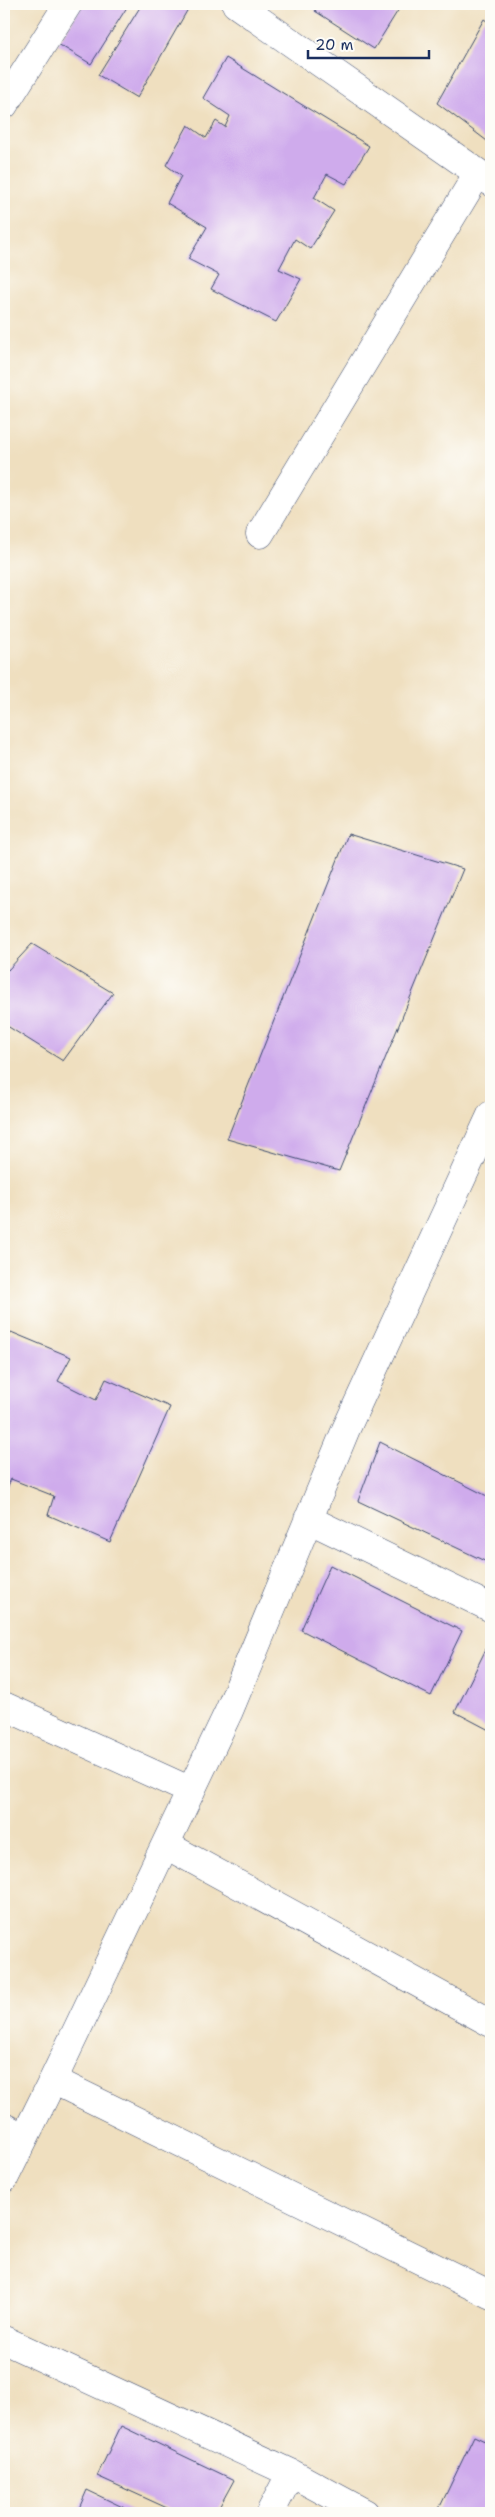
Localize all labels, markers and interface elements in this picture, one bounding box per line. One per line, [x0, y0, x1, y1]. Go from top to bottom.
scale bar [308, 28, 429, 60]
text: 20 m [315, 35, 354, 55]

